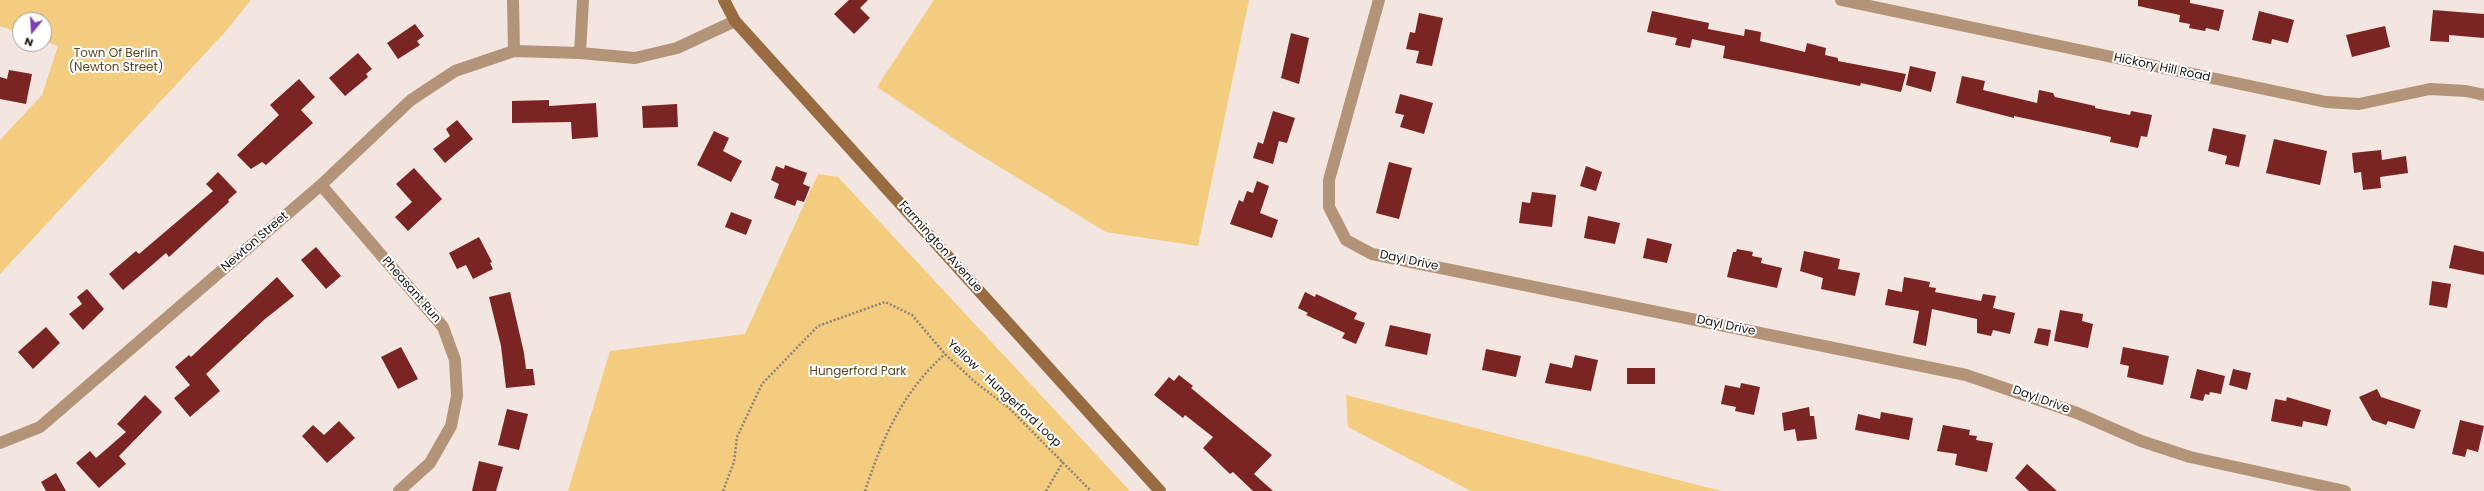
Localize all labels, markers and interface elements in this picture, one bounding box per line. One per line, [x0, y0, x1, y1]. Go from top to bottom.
north arrow [12, 12, 52, 52]
text: N [22, 34, 35, 51]
park label: Town Of Berlin (Newton Street) [69, 47, 163, 75]
street label: Hickory Hill Road [2112, 51, 2212, 85]
street label: Farmington Avenue [895, 198, 985, 296]
street label: Newton Street [219, 209, 291, 275]
street label: Dayl Drive [1378, 248, 1440, 274]
street label: Pheasant Run [379, 254, 443, 326]
street label: Dayl Drive [1695, 313, 1757, 339]
street label: Yellow - Hungerford Loop [944, 337, 1064, 451]
park label: Hungerford Park [810, 365, 906, 379]
street label: Dayl Drive [2011, 383, 2071, 417]

